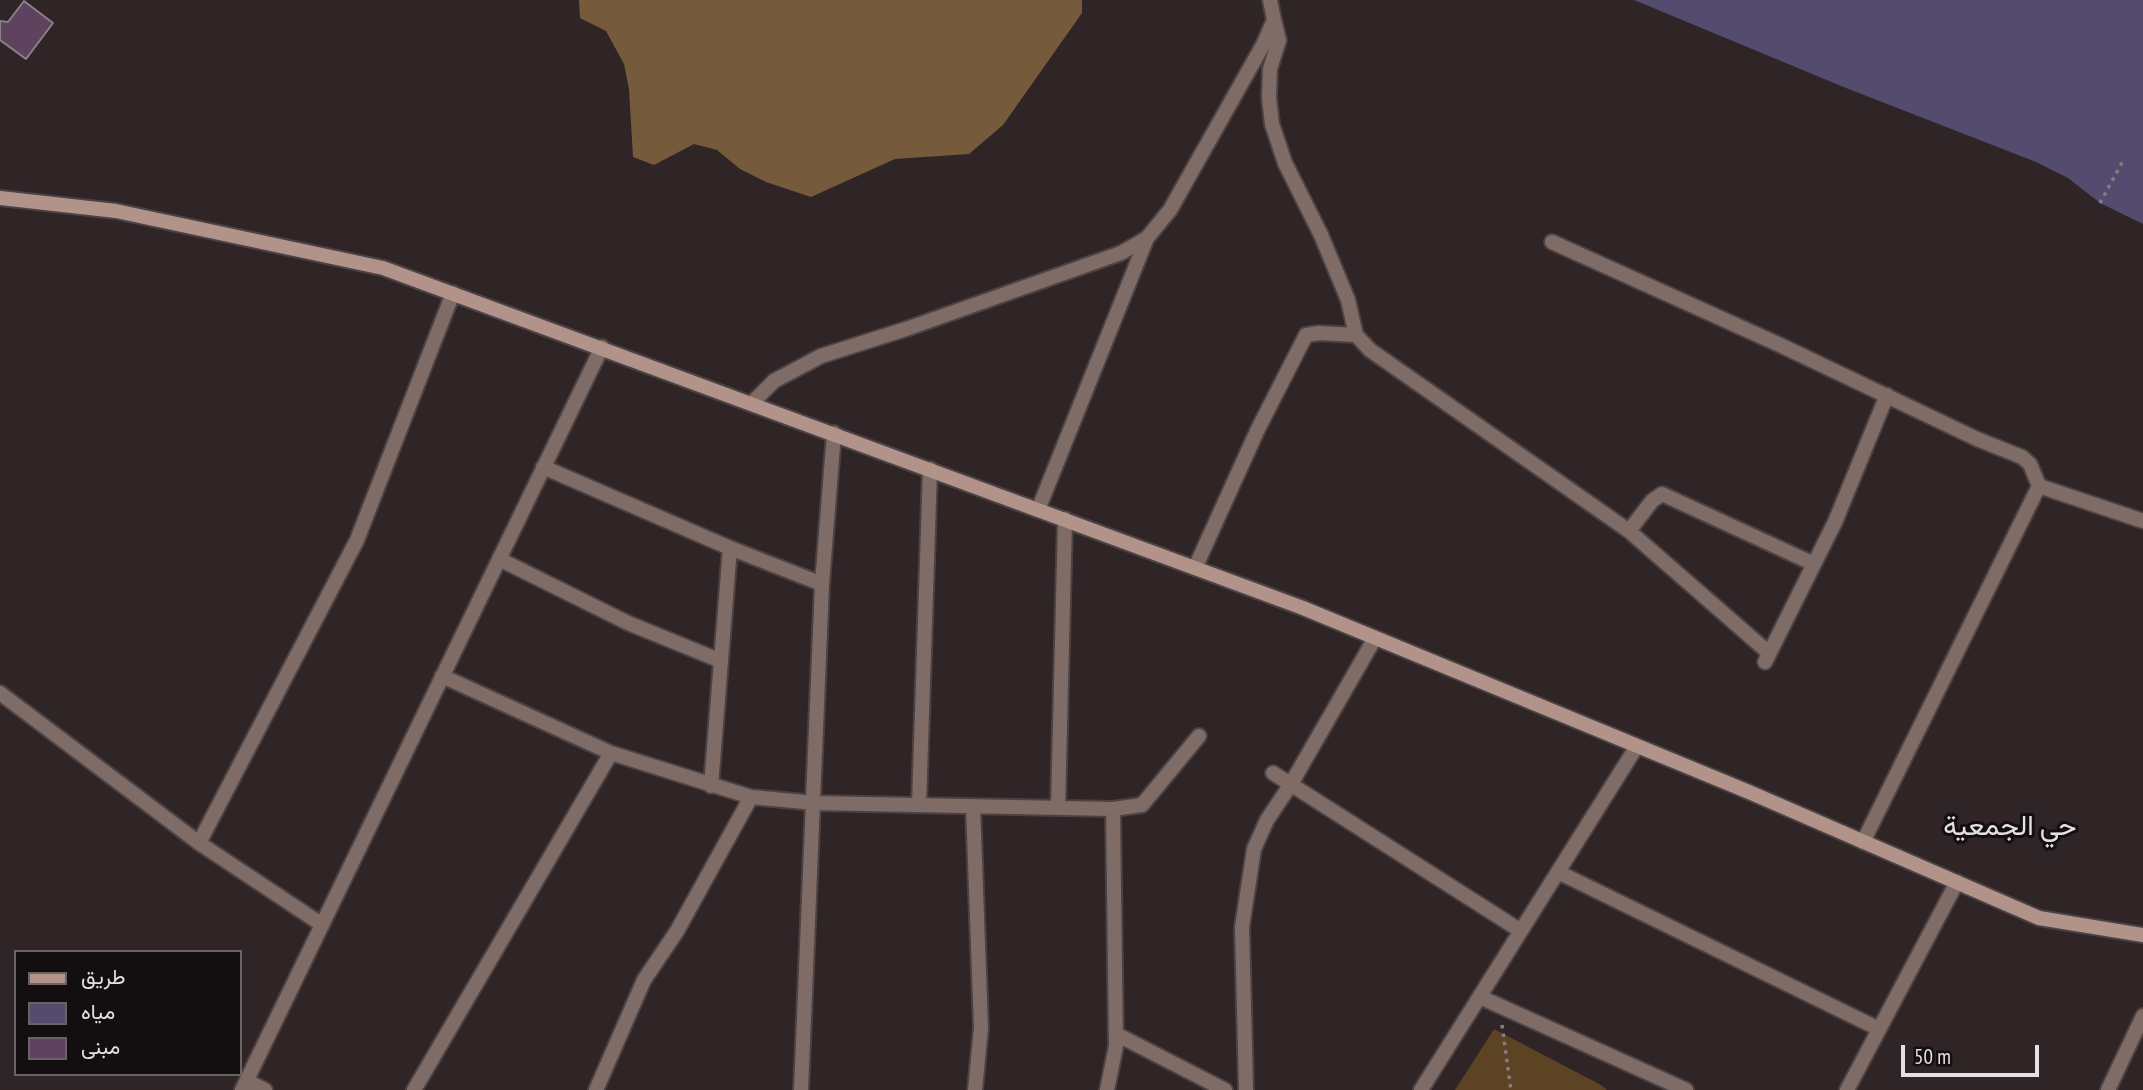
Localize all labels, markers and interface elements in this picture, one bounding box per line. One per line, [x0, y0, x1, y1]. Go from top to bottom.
district label: حي الجمعية [1943, 810, 2077, 844]
legend [14, 950, 242, 1076]
text: طريق [81, 963, 126, 990]
text: مياه [81, 998, 115, 1025]
scale bar [1905, 1030, 2043, 1074]
text: مبنى [81, 1033, 120, 1060]
text: 50 m [1914, 1043, 1951, 1070]

